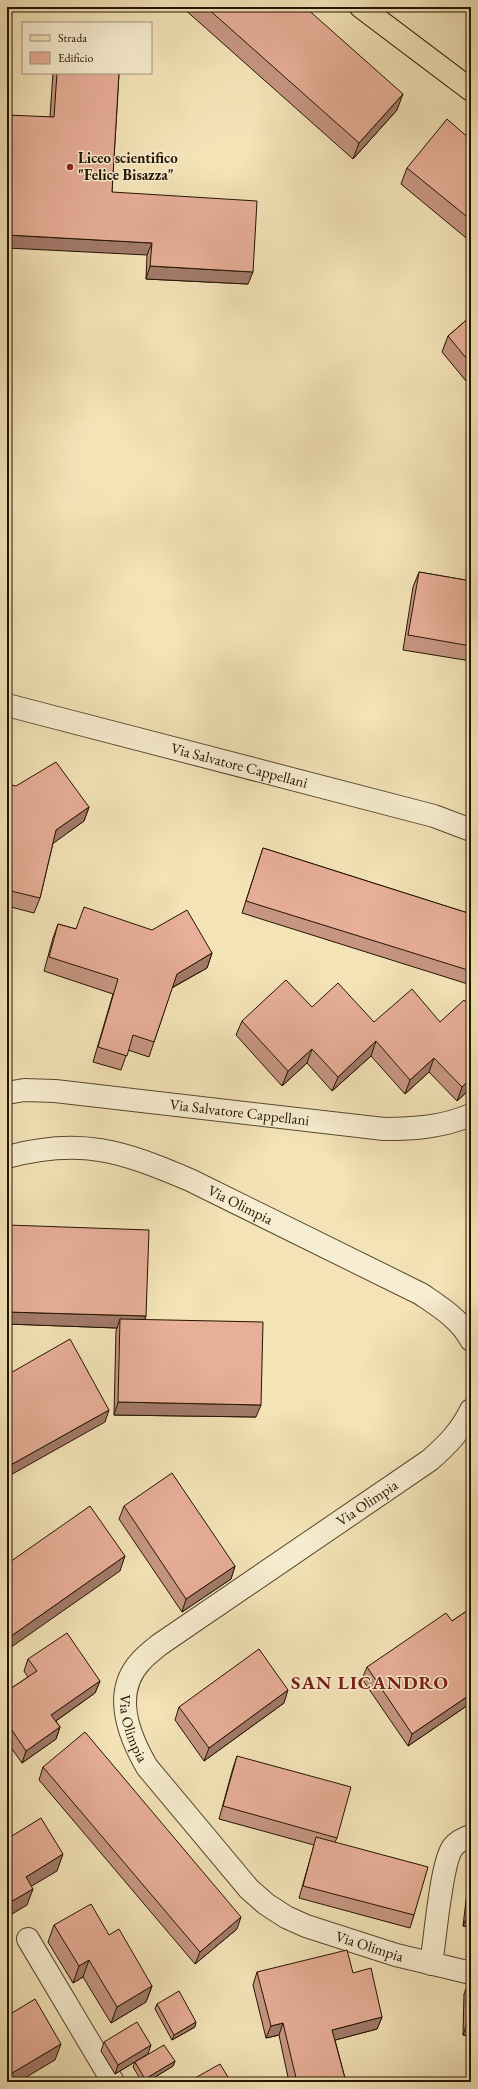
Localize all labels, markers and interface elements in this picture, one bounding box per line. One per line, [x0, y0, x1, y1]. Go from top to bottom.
legend [22, 22, 152, 74]
text: Strada [58, 30, 87, 46]
text: Edificio [58, 50, 94, 66]
place label: Liceo scientifico "Felice Bisazza" [78, 148, 178, 184]
marker: Liceo scientifico "Felice Bisazza" [65, 162, 75, 172]
street label: Via Salvatore Cappellani [169, 738, 310, 792]
street label: Via Salvatore Cappellani [169, 1094, 311, 1129]
street label: Via Olimpia [205, 1180, 276, 1228]
street label: Via Olimpia [332, 1475, 401, 1530]
district label: SAN LICANDRO [291, 1670, 449, 1695]
street label: Via Olimpia [116, 1694, 153, 1766]
street label: Via Olimpia [333, 1926, 405, 1965]

